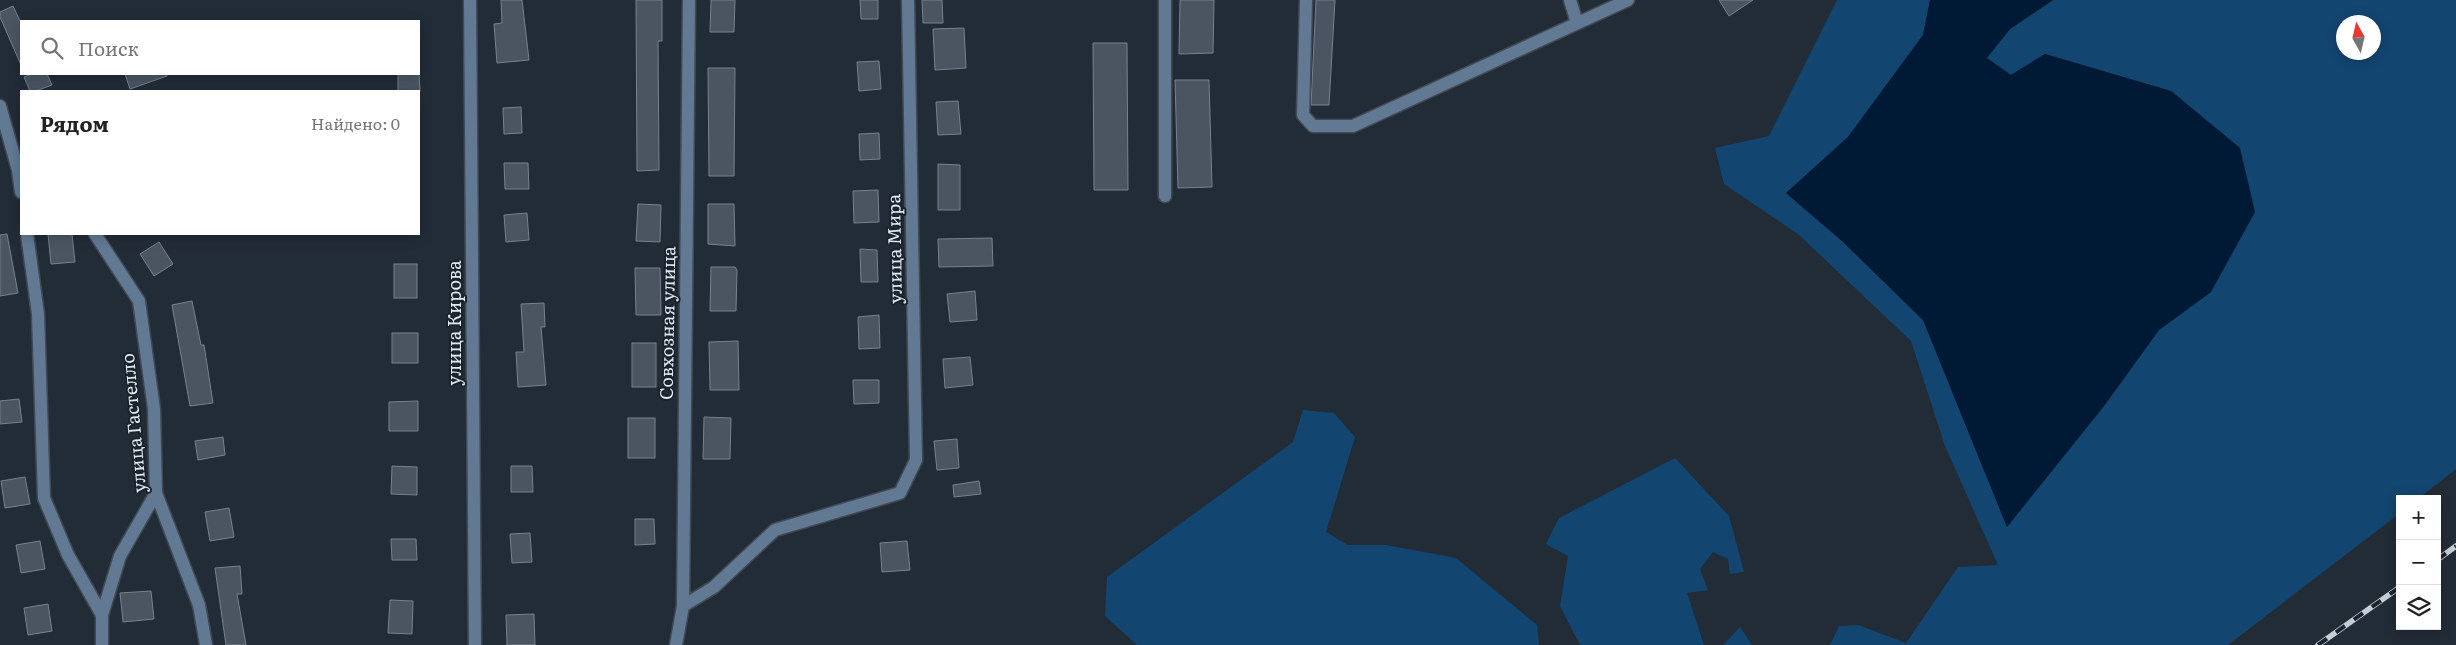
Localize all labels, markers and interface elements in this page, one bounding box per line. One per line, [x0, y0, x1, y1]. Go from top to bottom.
north arrow [2336, 15, 2381, 60]
search box [20, 20, 420, 75]
icon: search [38, 34, 66, 62]
text: Поиск [78, 34, 139, 62]
text: Рядом [40, 107, 109, 138]
text: Найдено: 0 [311, 111, 400, 135]
street label: улица Мира [879, 194, 908, 304]
street label: Совхозная улица [652, 246, 681, 400]
street label: улица Кирова [440, 260, 467, 386]
street label: улица Гастелло [113, 352, 152, 494]
map controls [2396, 495, 2441, 630]
button: + [2396, 495, 2441, 540]
button: − [2396, 540, 2441, 585]
button: layers [2396, 585, 2441, 630]

